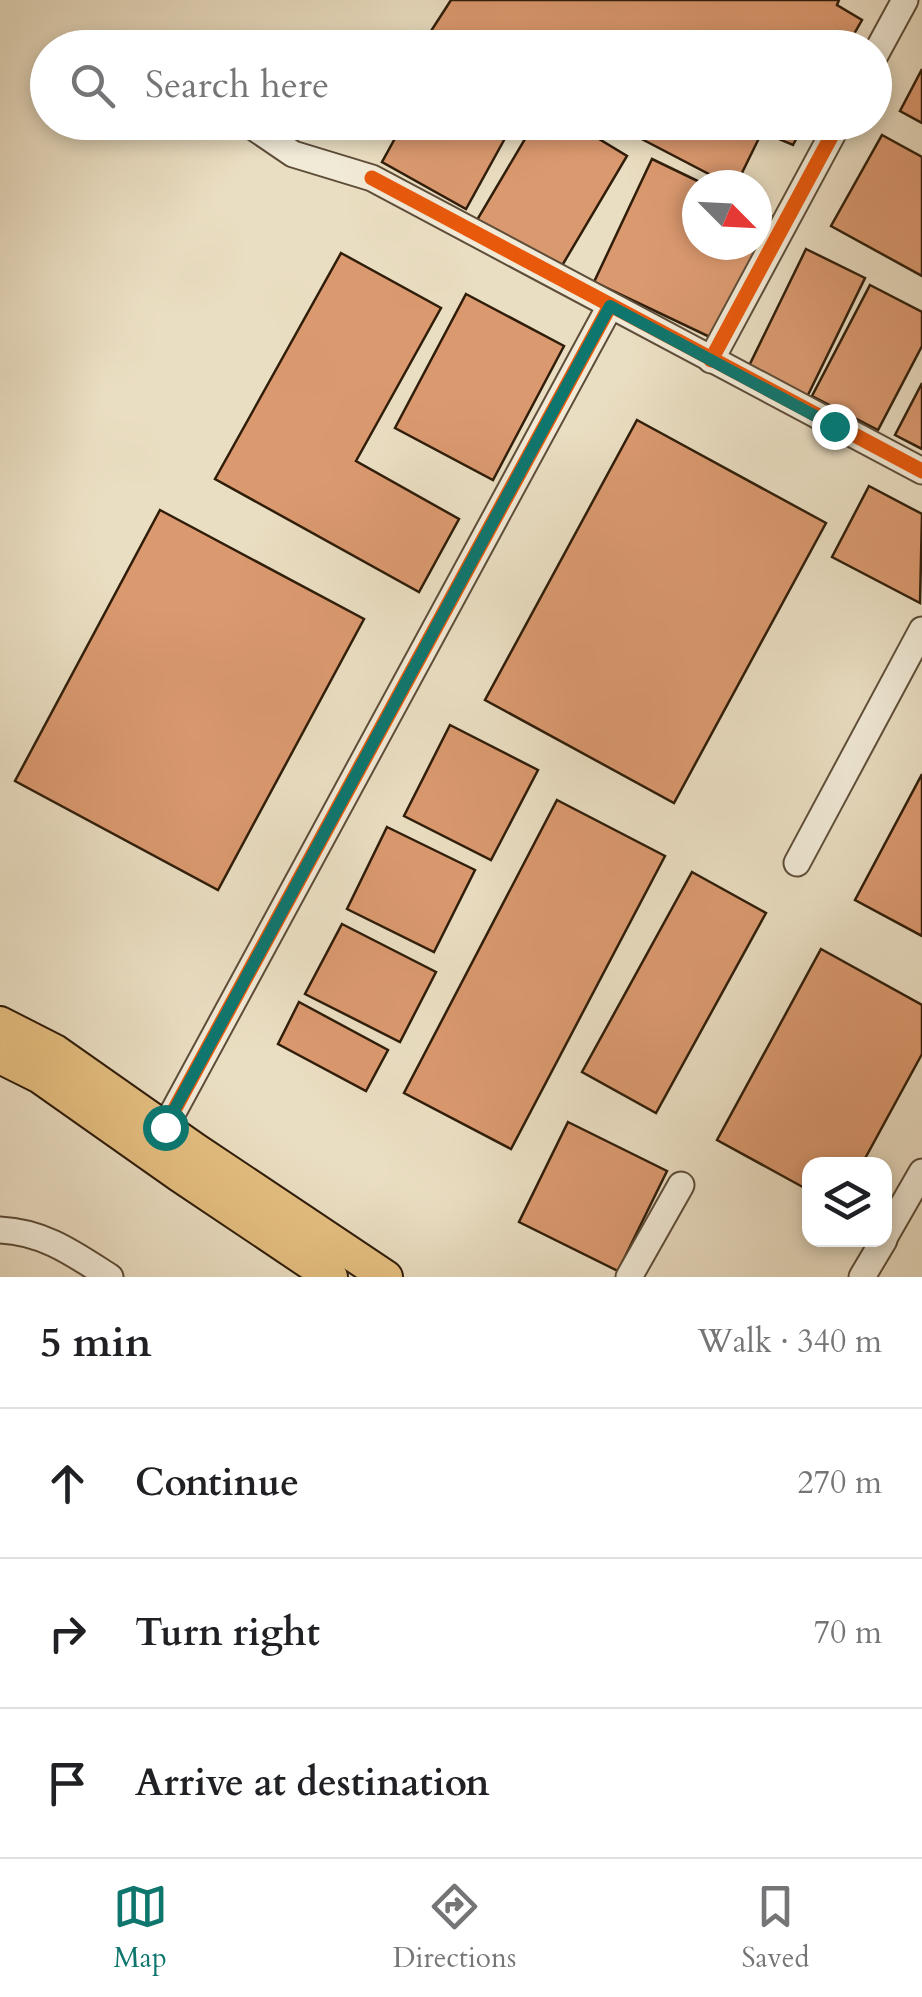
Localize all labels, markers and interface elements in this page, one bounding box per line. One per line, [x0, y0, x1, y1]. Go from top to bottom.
search box [30, 30, 892, 140]
icon: search [65, 58, 120, 113]
text: Search here [145, 59, 329, 111]
north arrow [682, 170, 772, 260]
route end [812, 404, 858, 450]
route start [143, 1105, 189, 1151]
map controls [802, 1157, 892, 1247]
button: layers [802, 1157, 892, 1247]
text: 5 min [40, 1314, 152, 1371]
text: Walk · 340 m [697, 1320, 882, 1364]
icon: ahead [40, 1456, 95, 1511]
text: Continue [135, 1457, 299, 1509]
text: 270 m [797, 1461, 882, 1505]
icon: right [40, 1606, 95, 1661]
text: Turn right [135, 1607, 320, 1659]
text: 70 m [814, 1611, 882, 1655]
icon: arrive [40, 1756, 95, 1811]
text: Arrive at destination [135, 1757, 490, 1809]
tab: Map [113, 1879, 168, 1977]
tab: Directions [393, 1879, 516, 1977]
tab: Saved [741, 1879, 809, 1977]

